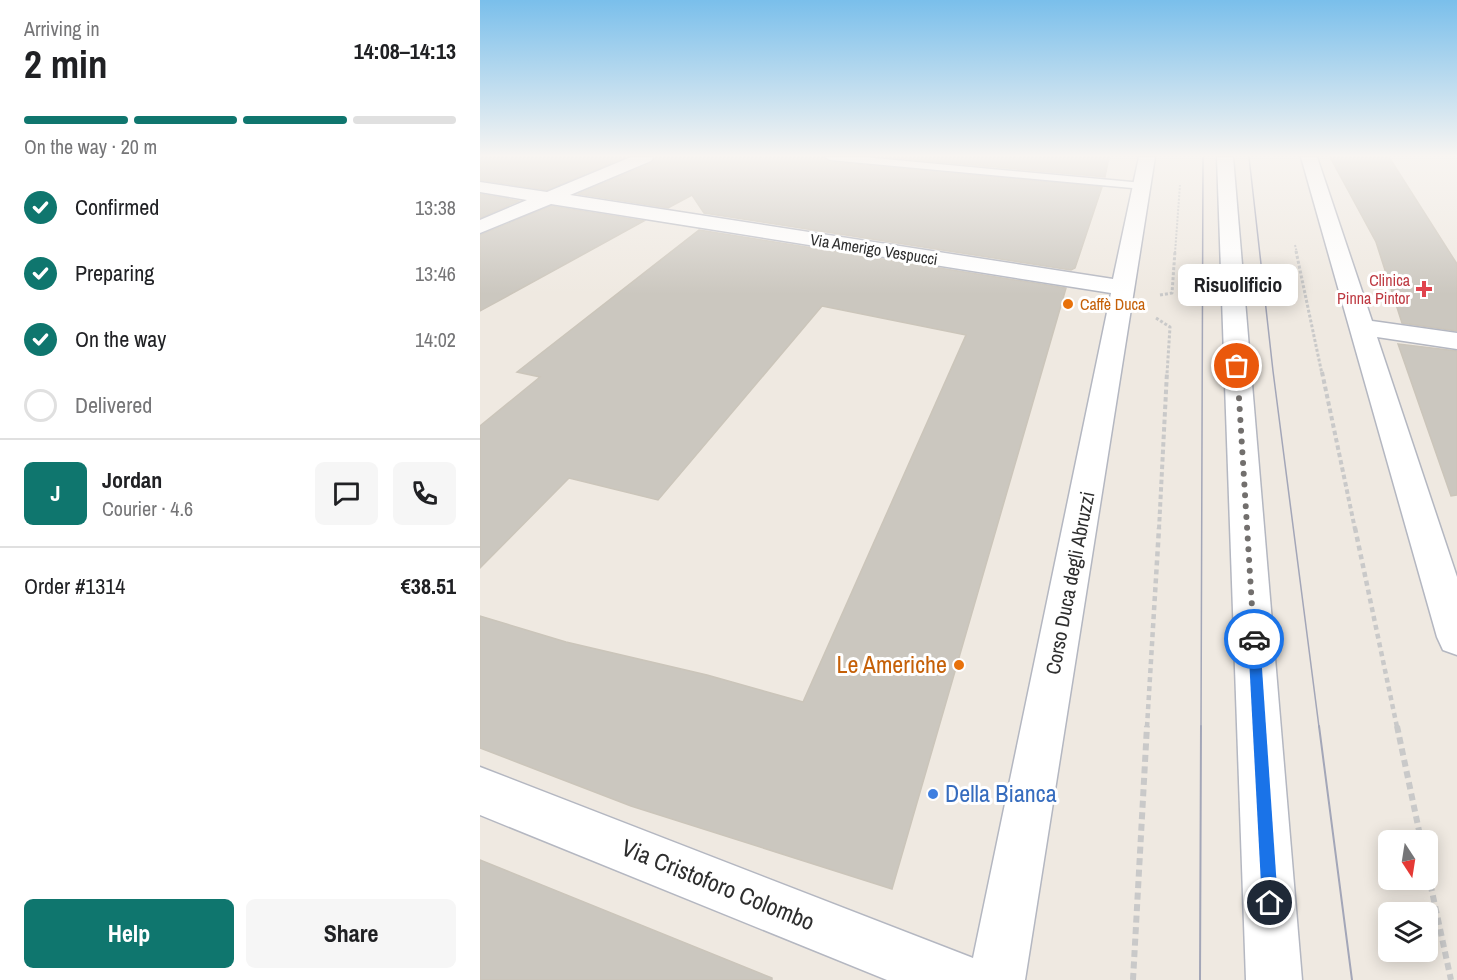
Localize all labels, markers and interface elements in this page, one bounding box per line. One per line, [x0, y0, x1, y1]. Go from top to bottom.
text: Arriving in [24, 15, 100, 42]
text: 14:08–14:13 [354, 36, 456, 66]
text: 2 min [24, 38, 108, 90]
text: On the way · 20 m [24, 133, 157, 160]
icon: check [24, 191, 57, 224]
text: Confirmed [75, 192, 159, 222]
text: 13:38 [415, 194, 456, 221]
street label: Via Amerigo Vespucci [809, 228, 939, 270]
icon: check [24, 257, 57, 290]
text: Preparing [75, 258, 154, 288]
text: 13:46 [415, 260, 456, 287]
callout: Risuolificio [1177, 264, 1297, 306]
place label: Clinica Pinna Pintor [1337, 269, 1411, 309]
text: Risuolificio [1194, 271, 1282, 298]
marker: Clinica Pinna Pintor [1415, 280, 1433, 298]
place label: Caffè Duca [1080, 293, 1146, 315]
marker: Caffè Duca [1061, 297, 1075, 311]
icon: check [24, 323, 57, 356]
text: On the way [75, 324, 166, 354]
text: 14:02 [415, 326, 456, 353]
pin [1211, 340, 1262, 391]
icon: bag [1220, 349, 1253, 382]
text: Delivered [75, 390, 152, 420]
button: chat [315, 462, 378, 525]
button: phone [393, 462, 456, 525]
text: Jordan [102, 465, 162, 495]
text: J [50, 478, 61, 508]
street label: Corso Duca degli Abruzzi [1039, 489, 1101, 677]
text: Courier · 4.6 [102, 495, 193, 522]
text: Order #1314 [24, 571, 125, 601]
text: €38.51 [401, 571, 456, 601]
courier [1224, 609, 1284, 669]
icon: car [1238, 623, 1271, 656]
place label: Le Americhe [837, 648, 947, 680]
marker: Le Americhe [952, 658, 966, 672]
place label: Della Bianca [945, 777, 1057, 809]
marker: Della Bianca [926, 787, 940, 801]
north arrow [1378, 830, 1438, 890]
map controls [1378, 830, 1438, 962]
street label: Via Cristoforo Colombo [617, 831, 820, 937]
pin [1244, 877, 1295, 928]
icon: home [1253, 886, 1286, 919]
button: Help [24, 899, 234, 968]
button: Share [246, 899, 456, 968]
button: layers [1378, 902, 1438, 962]

